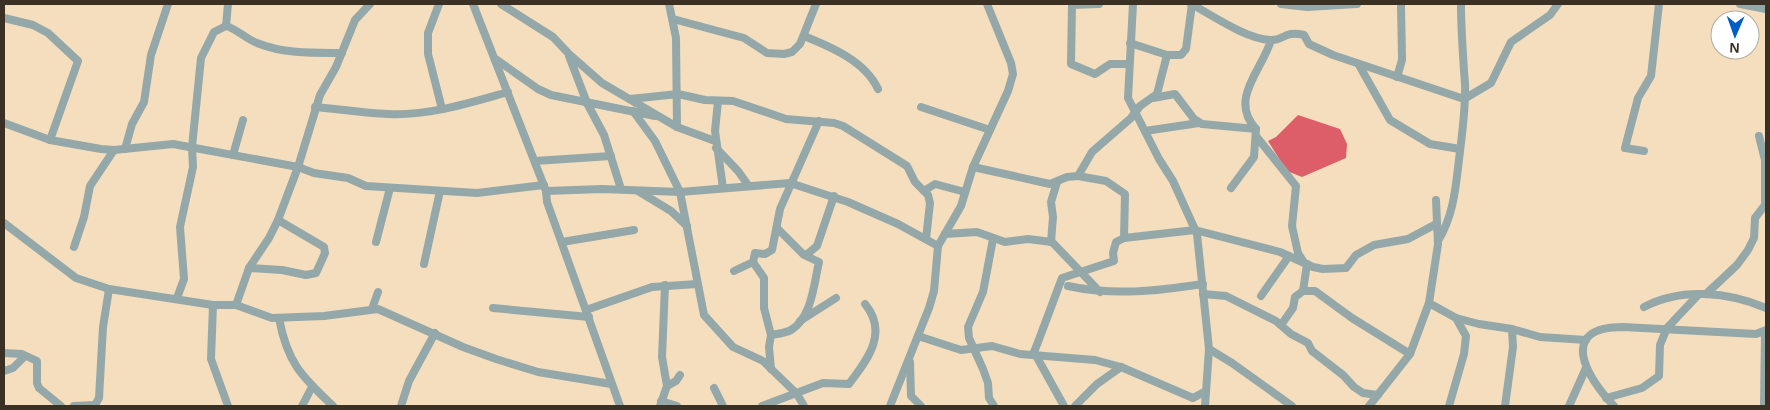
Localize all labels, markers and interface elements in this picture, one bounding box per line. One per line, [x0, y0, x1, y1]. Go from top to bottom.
north arrow [1710, 10, 1760, 60]
text: N [1729, 40, 1740, 56]

